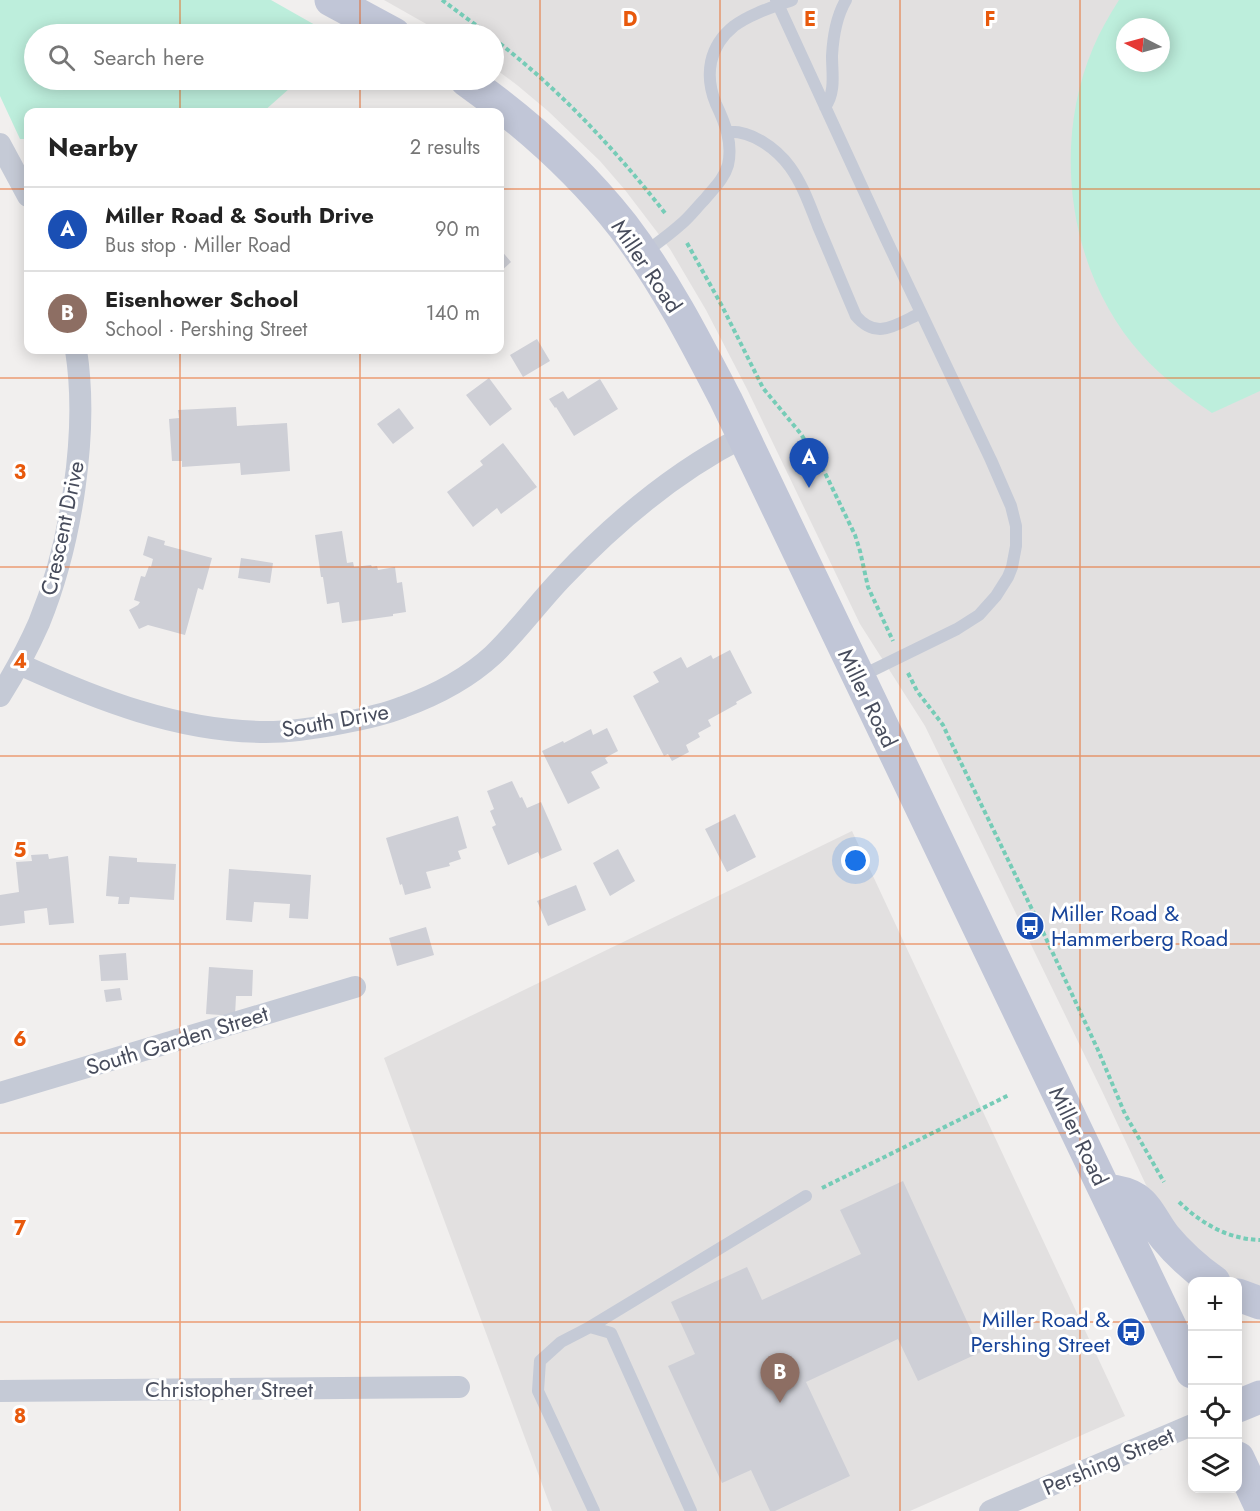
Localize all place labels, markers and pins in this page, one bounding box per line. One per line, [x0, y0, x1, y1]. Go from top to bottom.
pin: A [790, 438, 828, 488]
place label: Miller Road & Hammerberg Road [1051, 897, 1228, 954]
bus stop icon: Miller Road & Hammerberg Road [1014, 910, 1046, 942]
place label: Miller Road & Pershing Street [970, 1303, 1111, 1360]
bus stop icon: Miller Road & Pershing Street [1115, 1316, 1147, 1348]
pin: B [760, 1354, 800, 1403]

